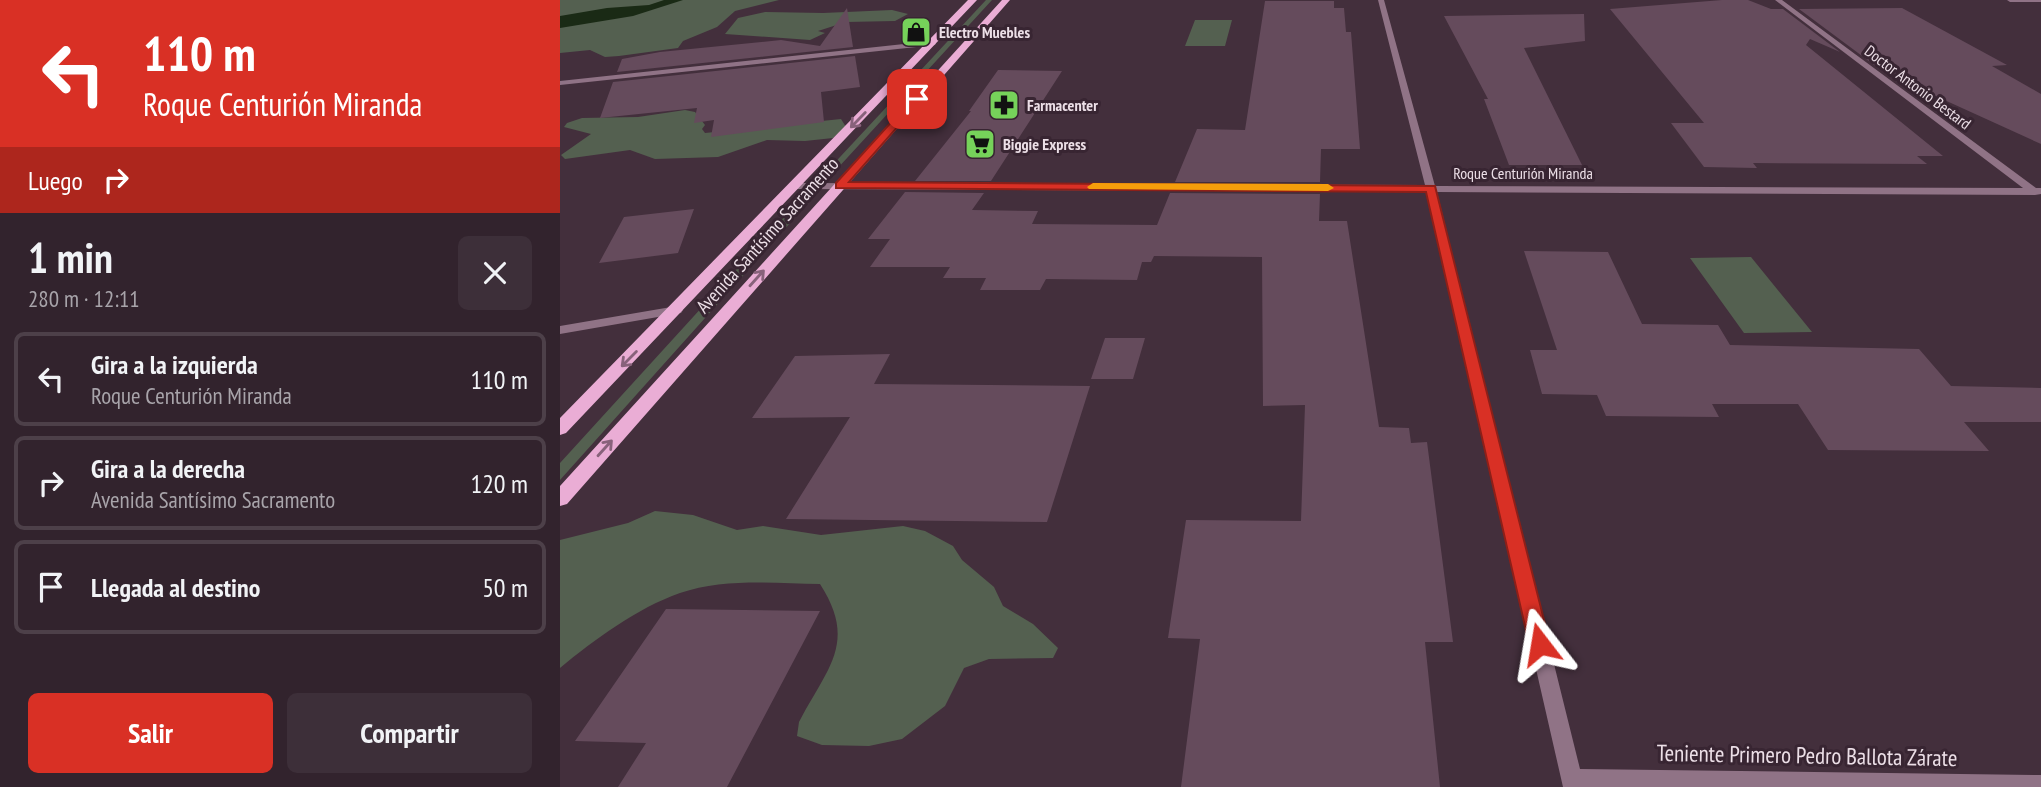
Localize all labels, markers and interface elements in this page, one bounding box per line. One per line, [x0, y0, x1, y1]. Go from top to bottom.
shop icon: Electro Muebles [899, 15, 933, 49]
text: 110 m [143, 21, 256, 85]
place label: Electro Muebles [939, 22, 1030, 42]
icon: left [28, 28, 119, 119]
street label: Doctor Antonio Bestard [1861, 41, 1975, 133]
pin [887, 69, 947, 129]
icon: arrive [898, 80, 936, 118]
text: Roque Centurión Miranda [143, 83, 422, 125]
pharmacy icon: Farmacenter [987, 88, 1021, 122]
place label: Farmacenter [1027, 95, 1098, 115]
one-way arrow [850, 111, 867, 128]
supermarket icon: Biggie Express [963, 127, 997, 161]
place label: Biggie Express [1003, 134, 1087, 154]
street label: Avenida Santísimo Sacramento [691, 152, 843, 318]
icon: right [97, 161, 135, 199]
street label: Roque Centurión Miranda [1453, 163, 1593, 183]
text: Luego [28, 164, 83, 197]
text: 1 min [28, 230, 113, 285]
button: close [458, 236, 532, 310]
one-way arrow [749, 269, 765, 287]
text: 280 m · 12:11 [28, 284, 140, 313]
text: Gira a la izquierda [91, 348, 258, 381]
one-way arrow [620, 350, 637, 367]
icon: left [32, 360, 70, 398]
text: 110 m [470, 363, 528, 396]
text: Roque Centurión Miranda [91, 381, 292, 410]
one-way arrow [597, 439, 613, 457]
text: Gira a la derecha [91, 452, 245, 485]
icon: right [32, 464, 70, 502]
text: 120 m [470, 467, 528, 500]
text: Avenida Santísimo Sacramento [91, 485, 335, 514]
icon: arrive [32, 568, 70, 606]
text: Llegada al destino [91, 571, 260, 604]
text: 50 m [482, 571, 528, 604]
position arrow [1503, 607, 1577, 681]
button: Salir [28, 693, 273, 773]
button: Compartir [287, 693, 532, 773]
street label: Teniente Primero Pedro Ballota Zárate [1656, 738, 1958, 772]

